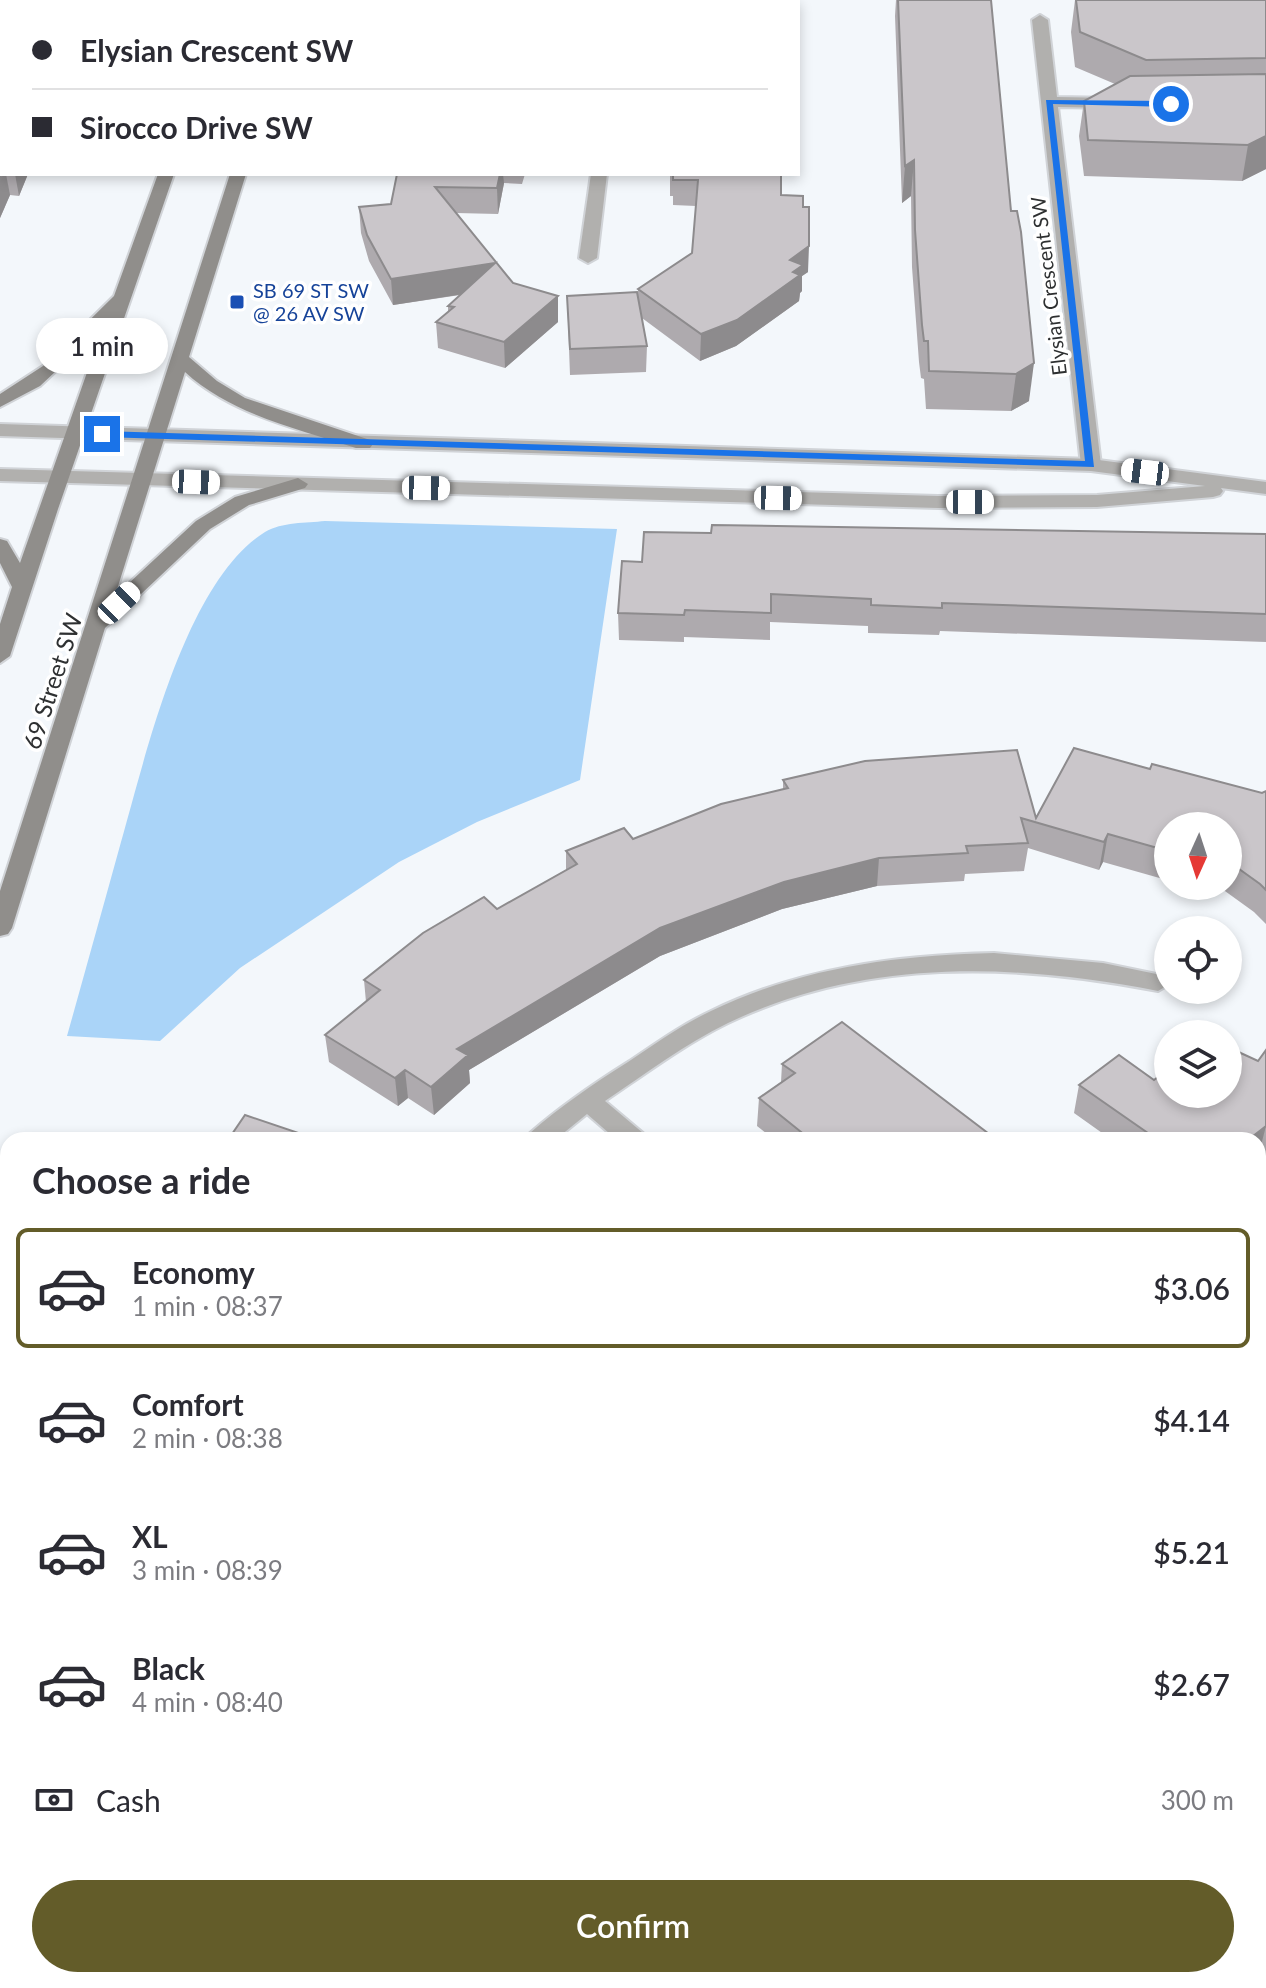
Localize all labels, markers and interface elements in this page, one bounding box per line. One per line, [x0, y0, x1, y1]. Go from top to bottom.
text: Elysian Crescent SW [80, 32, 353, 68]
route start [1153, 86, 1189, 122]
text: Sirocco Drive SW [80, 109, 313, 145]
street label: Elysian Crescent SW [1025, 195, 1071, 377]
place label: SB 69 ST SW @ 26 AV SW [253, 278, 369, 325]
marker: SB 69 ST SW @ 26 AV SW [228, 293, 246, 311]
callout: 1 min [36, 318, 168, 374]
text: 1 min [70, 330, 134, 362]
route end [84, 416, 120, 452]
car [1120, 457, 1170, 487]
car [172, 469, 220, 495]
car [402, 476, 450, 500]
car [754, 486, 802, 510]
car [946, 490, 994, 514]
car [93, 578, 145, 628]
street label: 69 Street SW [16, 609, 88, 753]
north arrow [1154, 812, 1242, 900]
map controls [1154, 812, 1242, 1108]
button: locate [1154, 916, 1242, 1004]
button: layers [1154, 1020, 1242, 1108]
text: Choose a ride [32, 1158, 251, 1202]
icon: car [36, 1252, 108, 1324]
text: Economy [132, 1254, 255, 1290]
text: $3.06 [1153, 1270, 1230, 1306]
text: 1 min · 08:37 [132, 1290, 283, 1322]
icon: car [36, 1384, 108, 1456]
text: Comfort [132, 1386, 244, 1422]
text: $4.14 [1153, 1402, 1230, 1438]
text: 2 min · 08:38 [132, 1422, 283, 1454]
icon: car [36, 1516, 108, 1588]
text: XL [132, 1518, 168, 1554]
text: $5.21 [1153, 1534, 1230, 1570]
text: 3 min · 08:39 [132, 1554, 283, 1586]
icon: car [36, 1648, 108, 1720]
text: Black [132, 1650, 205, 1686]
text: $2.67 [1153, 1666, 1230, 1702]
text: 4 min · 08:40 [132, 1686, 283, 1718]
icon: cash [32, 1778, 76, 1822]
text: Cash [96, 1782, 161, 1818]
text: 300 m [1161, 1784, 1234, 1816]
button: Confirm [32, 1880, 1234, 1972]

